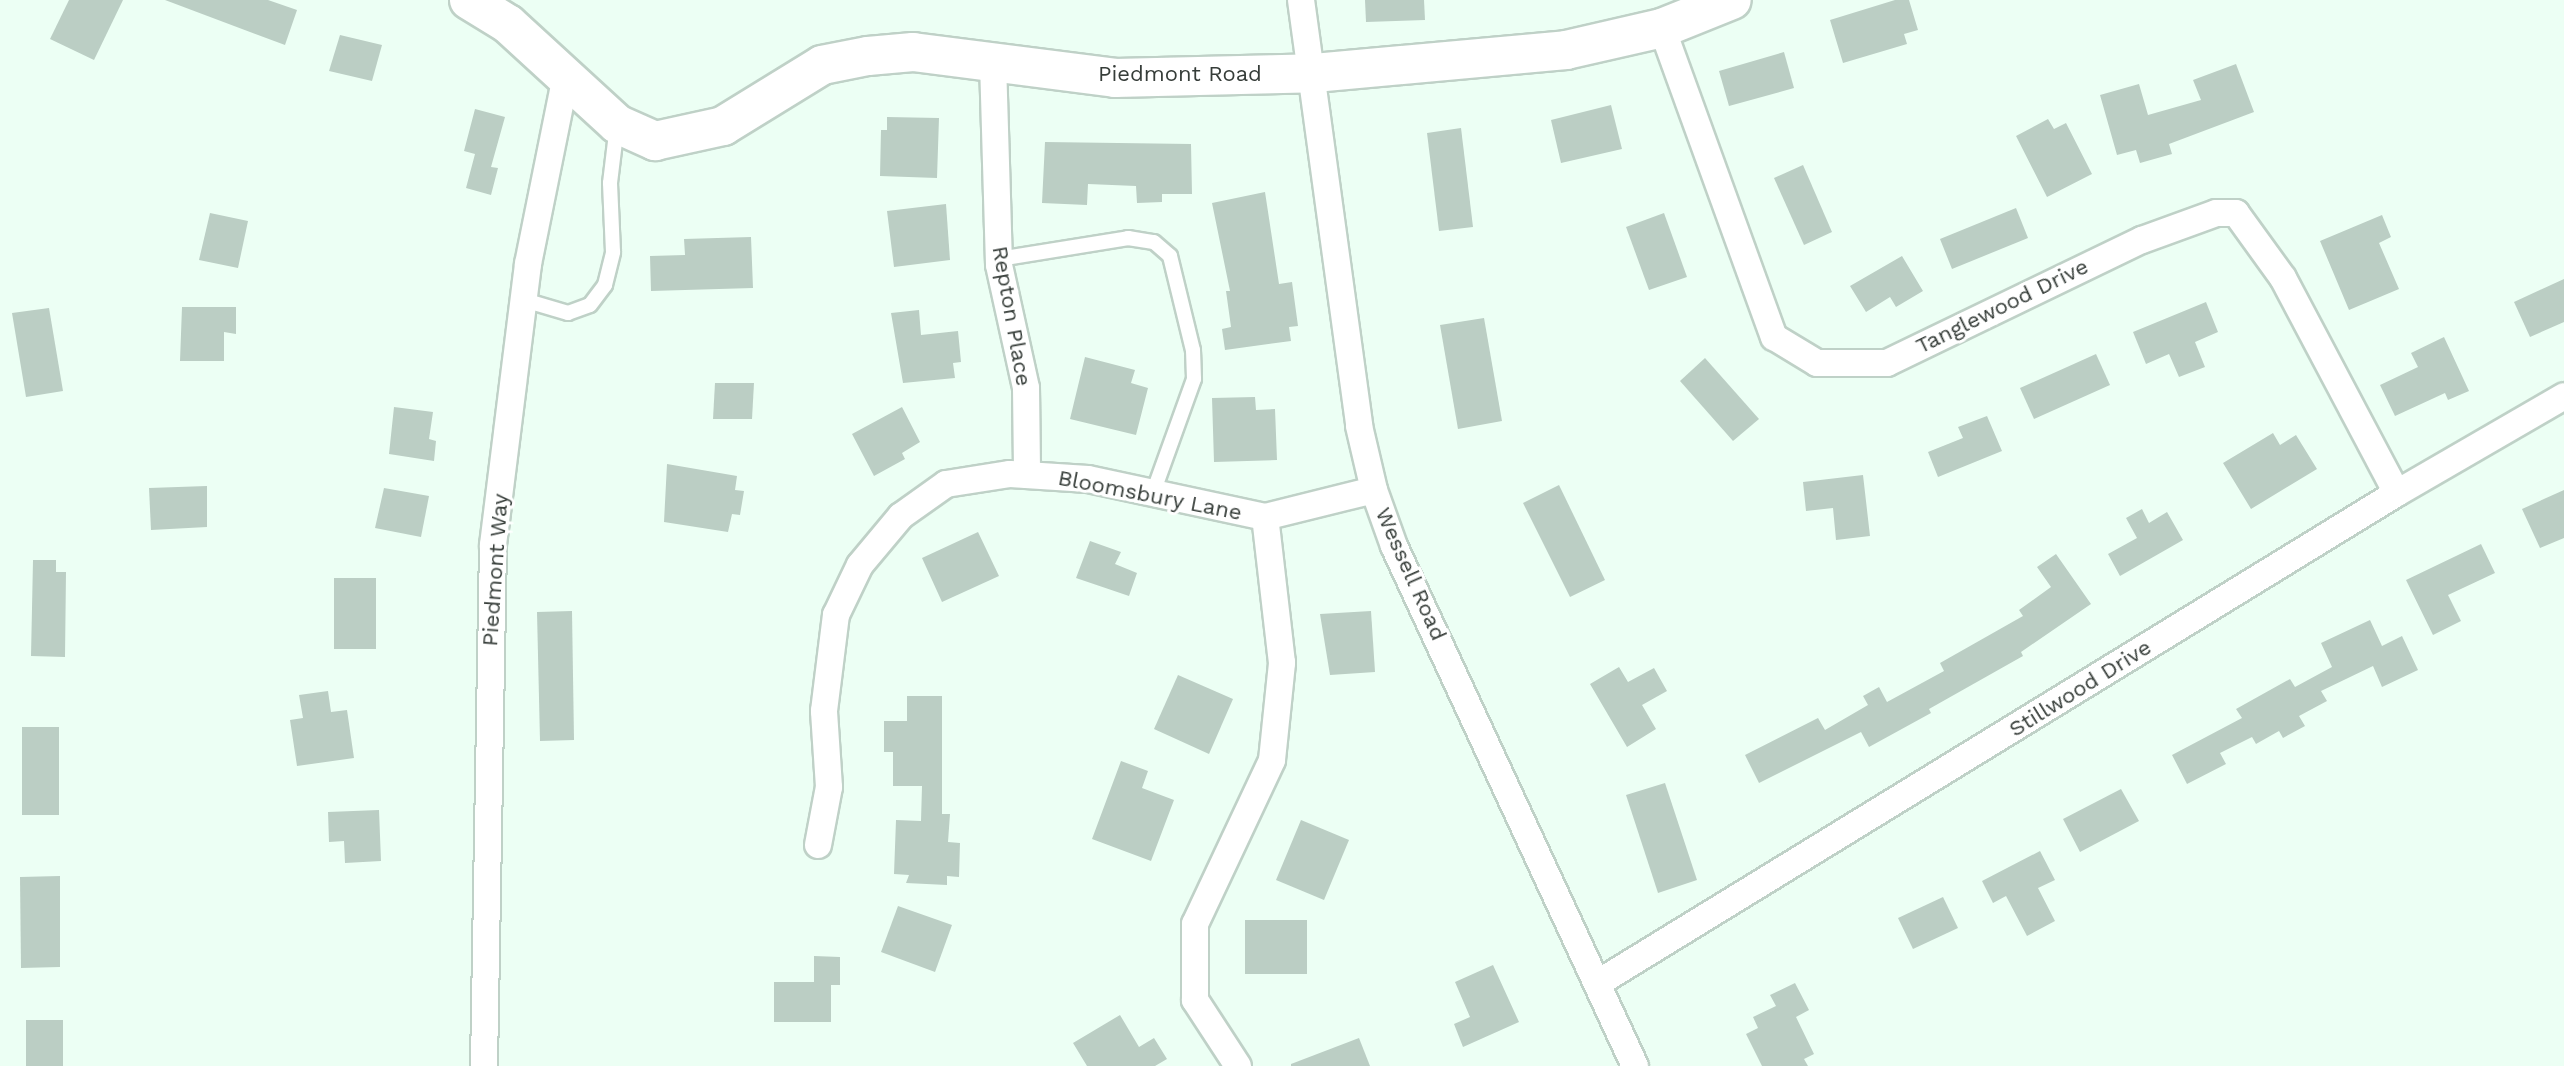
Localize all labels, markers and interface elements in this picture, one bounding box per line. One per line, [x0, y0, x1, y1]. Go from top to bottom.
street label: Piedmont Road [1098, 61, 1262, 87]
street label: Repton Place [987, 244, 1037, 388]
street label: Tanglewood Drive [1912, 253, 2092, 359]
street label: Bloomsbury Lane [1056, 464, 1244, 526]
street label: Piedmont Way [476, 492, 514, 648]
street label: Wessell Road [1370, 503, 1452, 645]
street label: Stillwood Drive [2004, 634, 2156, 742]

